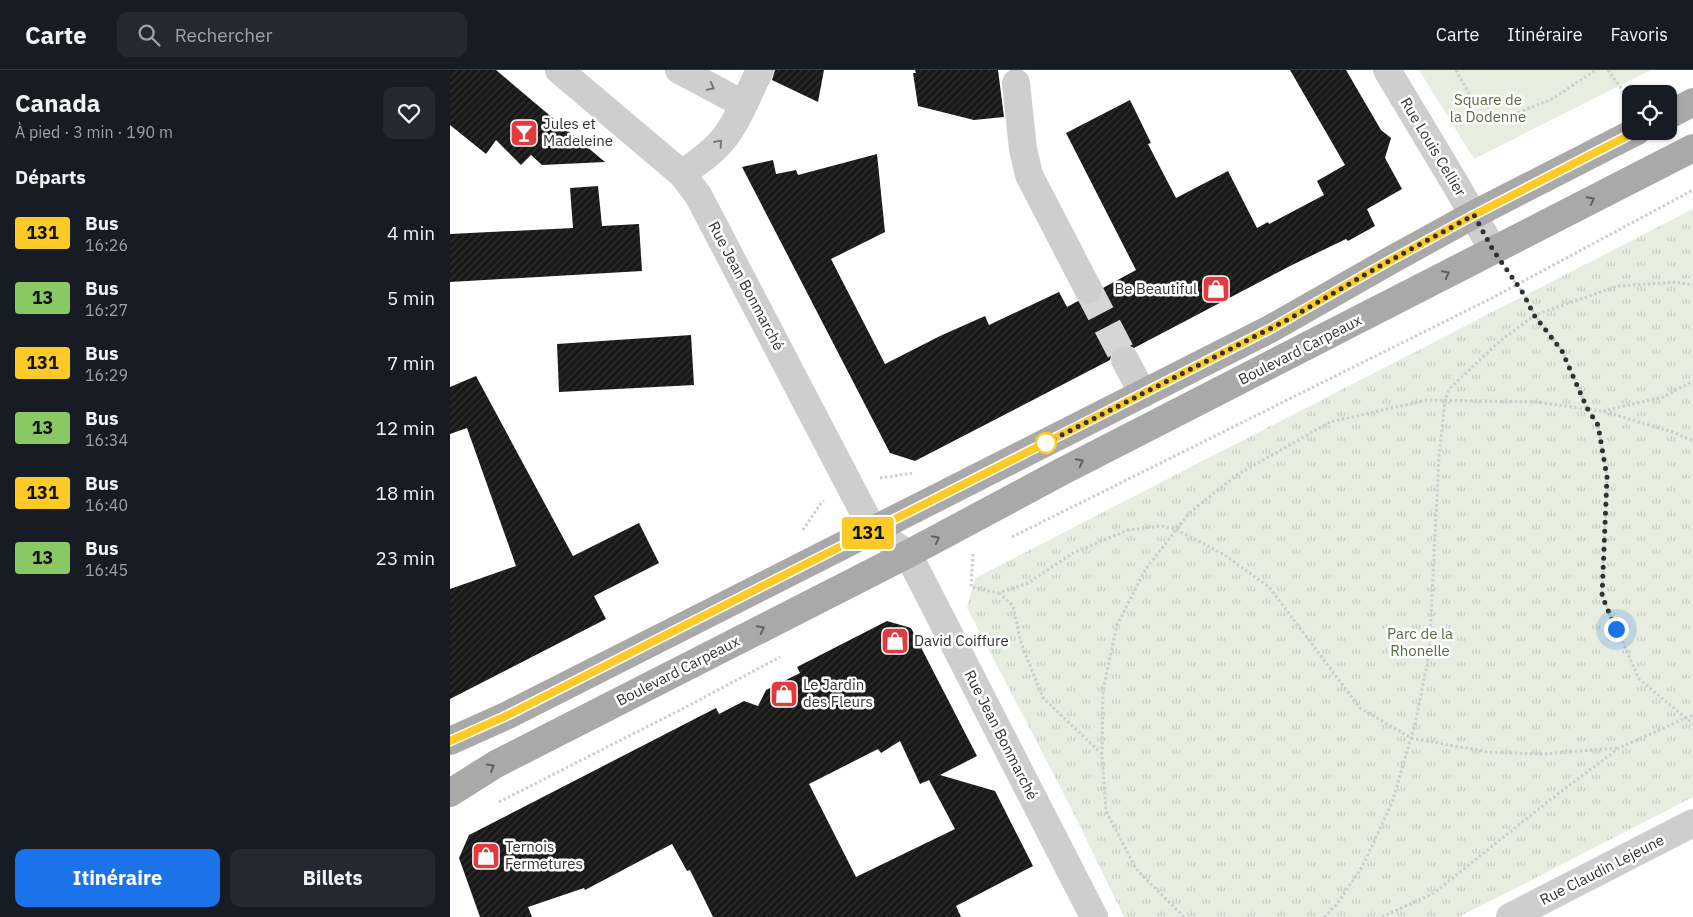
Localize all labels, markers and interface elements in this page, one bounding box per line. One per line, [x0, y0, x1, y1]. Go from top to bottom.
search box [117, 12, 467, 57]
text: Carte [25, 19, 87, 51]
icon: search [135, 21, 163, 49]
text: Rechercher [175, 23, 272, 47]
text: Carte [1436, 23, 1479, 46]
text: Itinéraire [1507, 23, 1583, 46]
text: Favoris [1611, 23, 1668, 46]
one-way arrow [706, 81, 715, 91]
map controls [1622, 85, 1677, 140]
button: locate [1622, 85, 1677, 140]
text: Canada [15, 87, 101, 119]
button: heart [383, 87, 435, 139]
park label: Square de la Dodenne [1450, 90, 1526, 126]
street label: Rue Louis Cellier [1396, 94, 1471, 200]
place label: Jules et Madeleine [543, 114, 613, 150]
bar icon: Jules et Madeleine [509, 118, 539, 148]
text: À pied · 3 min · 190 m [15, 122, 173, 142]
one-way arrow [713, 140, 722, 149]
text: Départs [15, 165, 86, 189]
one-way arrow [1586, 196, 1595, 206]
text: Bus [85, 211, 119, 235]
street label: Rue Jean Bonmarché [704, 218, 788, 354]
text: 131 [26, 221, 59, 244]
text: 4 min [387, 221, 435, 245]
text: 16:26 [85, 235, 128, 255]
one-way arrow [1441, 270, 1450, 280]
shop icon: Be Beautiful [1201, 274, 1231, 304]
text: Bus [85, 276, 119, 300]
place label: Be Beautiful [1114, 279, 1197, 298]
text: 13 [32, 286, 53, 309]
text: 5 min [387, 286, 435, 310]
text: 16:27 [85, 300, 128, 320]
street label: Boulevard Carpeaux [1235, 310, 1365, 389]
text: Bus [85, 341, 119, 365]
text: 131 [26, 351, 59, 374]
text: 7 min [387, 351, 435, 375]
text: 16:29 [85, 365, 128, 385]
text: Bus [85, 406, 119, 430]
text: 13 [32, 416, 53, 439]
text: 12 min [376, 416, 435, 440]
text: 16:34 [85, 430, 128, 450]
unlabelled marker [1035, 432, 1057, 454]
one-way arrow [1074, 458, 1083, 468]
text: Bus [85, 471, 119, 495]
text: 131 [26, 481, 59, 504]
text: 18 min [376, 481, 435, 505]
text: 16:40 [85, 495, 128, 515]
line badge: 131 [839, 517, 897, 549]
text: 131 [852, 521, 884, 544]
one-way arrow [931, 535, 940, 545]
text: Bus [85, 536, 119, 560]
text: 13 [32, 546, 53, 569]
text: 23 min [376, 546, 435, 570]
text: 16:45 [85, 560, 128, 580]
your location [1604, 617, 1629, 642]
park label: Parc de la Rhonelle [1387, 624, 1453, 660]
one-way arrow [755, 625, 764, 635]
shop icon: David Coiffure [880, 626, 910, 656]
street label: Boulevard Carpeaux [613, 631, 743, 710]
place label: David Coiffure [914, 631, 1009, 650]
street label: Rue Jean Bonmarché [960, 667, 1042, 803]
place label: Le Jardin des Fleurs [803, 675, 873, 711]
shop icon: Le Jardin des Fleurs [769, 679, 799, 709]
one-way arrow [486, 764, 495, 774]
street label: Rue Claudin Lejeune [1536, 830, 1667, 909]
place label: Ternois Fermetures [505, 837, 583, 873]
shop icon: Ternois Fermetures [471, 841, 501, 871]
button: Itinéraire [15, 849, 220, 907]
button: Billets [230, 849, 435, 907]

